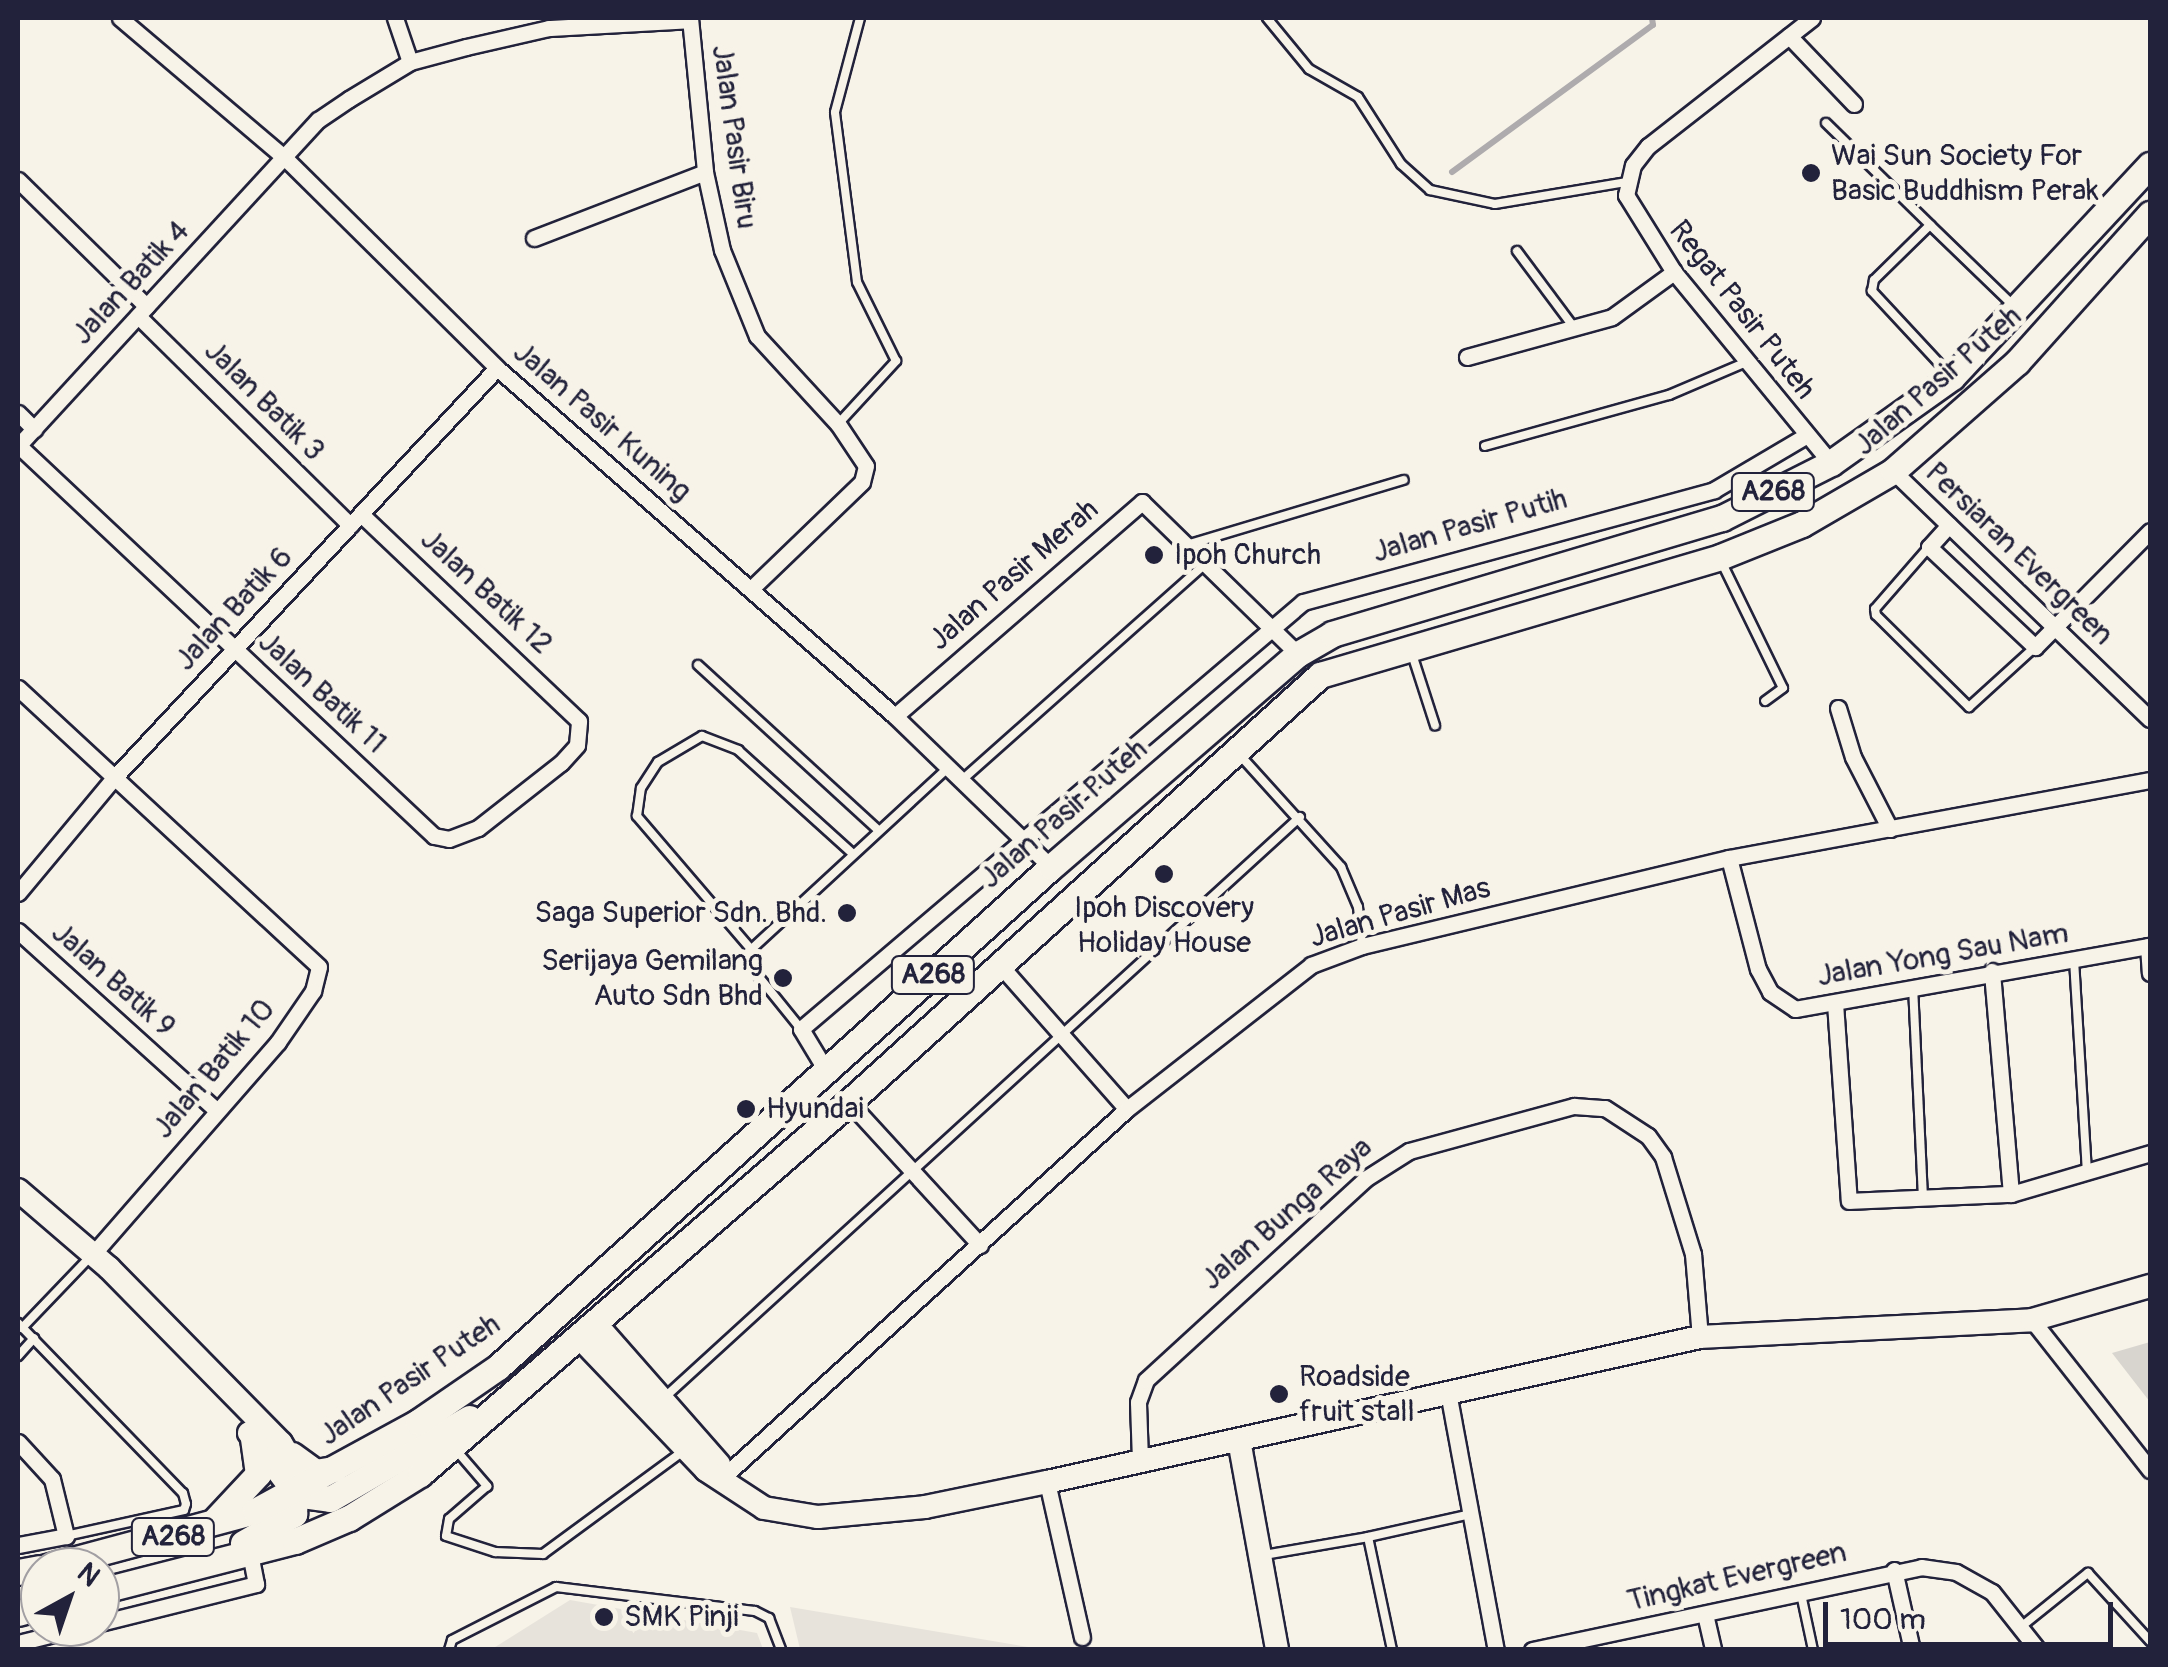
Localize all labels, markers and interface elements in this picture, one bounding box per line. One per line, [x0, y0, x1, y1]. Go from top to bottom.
street label: Jalan Pasir Biru [703, 43, 765, 231]
place label: Wai Sun Society For Basic Buddhism Perak [1831, 138, 2099, 208]
marker: Wai Sun Society For Basic Buddhism Perak [1800, 162, 1822, 184]
street label: Jalan Batik 4 [65, 214, 197, 352]
street label: Regat Pasir Puteh [1661, 214, 1823, 406]
street label: Jalan Pasir Puteh [1847, 299, 2029, 463]
street label: Jalan Batik 3 [196, 333, 332, 469]
street label: Jalan Pasir Kuning [505, 335, 699, 509]
street label: Persiaran Evergreen [1917, 455, 2121, 653]
road number: A268 [1730, 469, 1816, 515]
street label: Jalan Pasir Putih [1369, 481, 1571, 571]
street label: Jalan Pasir Merah [922, 492, 1106, 658]
street label: Jalan Batik 12 [413, 522, 559, 662]
place label: Ipoh Church [1174, 537, 1321, 573]
street label: Jalan Batik 6 [168, 540, 300, 678]
marker: Ipoh Church [1143, 544, 1165, 566]
street label: Jalan Batik 11 [251, 625, 393, 761]
street label: Jalan Pasir Puteh [973, 732, 1155, 896]
marker: Ipoh Discovery Holiday House [1153, 863, 1175, 885]
street label: Jalan Pasir Mas [1306, 870, 1494, 956]
place label: Ipoh Discovery Holiday House [1074, 890, 1254, 960]
place label: Saga Superior Sdn. Bhd. [535, 895, 827, 931]
marker: Saga Superior Sdn. Bhd. [836, 902, 858, 924]
street label: Jalan Batik 9 [44, 915, 182, 1045]
street label: Jalan Yong Sau Nam [1815, 915, 2071, 995]
place label: Serijaya Gemilang Auto Sdn Bhd [541, 943, 763, 1014]
road number: A268 [890, 952, 976, 998]
marker: Serijaya Gemilang Auto Sdn Bhd [772, 967, 794, 989]
street label: Jalan Batik 10 [145, 992, 283, 1146]
place label: Hyundai [766, 1091, 864, 1127]
marker: Hyundai [735, 1098, 757, 1120]
street label: Jalan Bunga Raya [1194, 1130, 1380, 1298]
street label: Jalan Pasir Puteh [313, 1306, 507, 1454]
place label: Roadside fruit stall [1299, 1359, 1415, 1430]
marker: Roadside fruit stall [1268, 1383, 1290, 1405]
road number: A268 [130, 1514, 216, 1560]
street label: Tingkat Evergreen [1624, 1534, 1850, 1620]
north arrow [20, 1547, 120, 1647]
text: N [70, 1556, 107, 1595]
scale bar [1828, 1582, 2118, 1644]
place label: SMK Pinji [624, 1599, 739, 1635]
text: 100 m [1840, 1601, 1926, 1638]
marker: SMK Pinji [593, 1606, 615, 1628]

